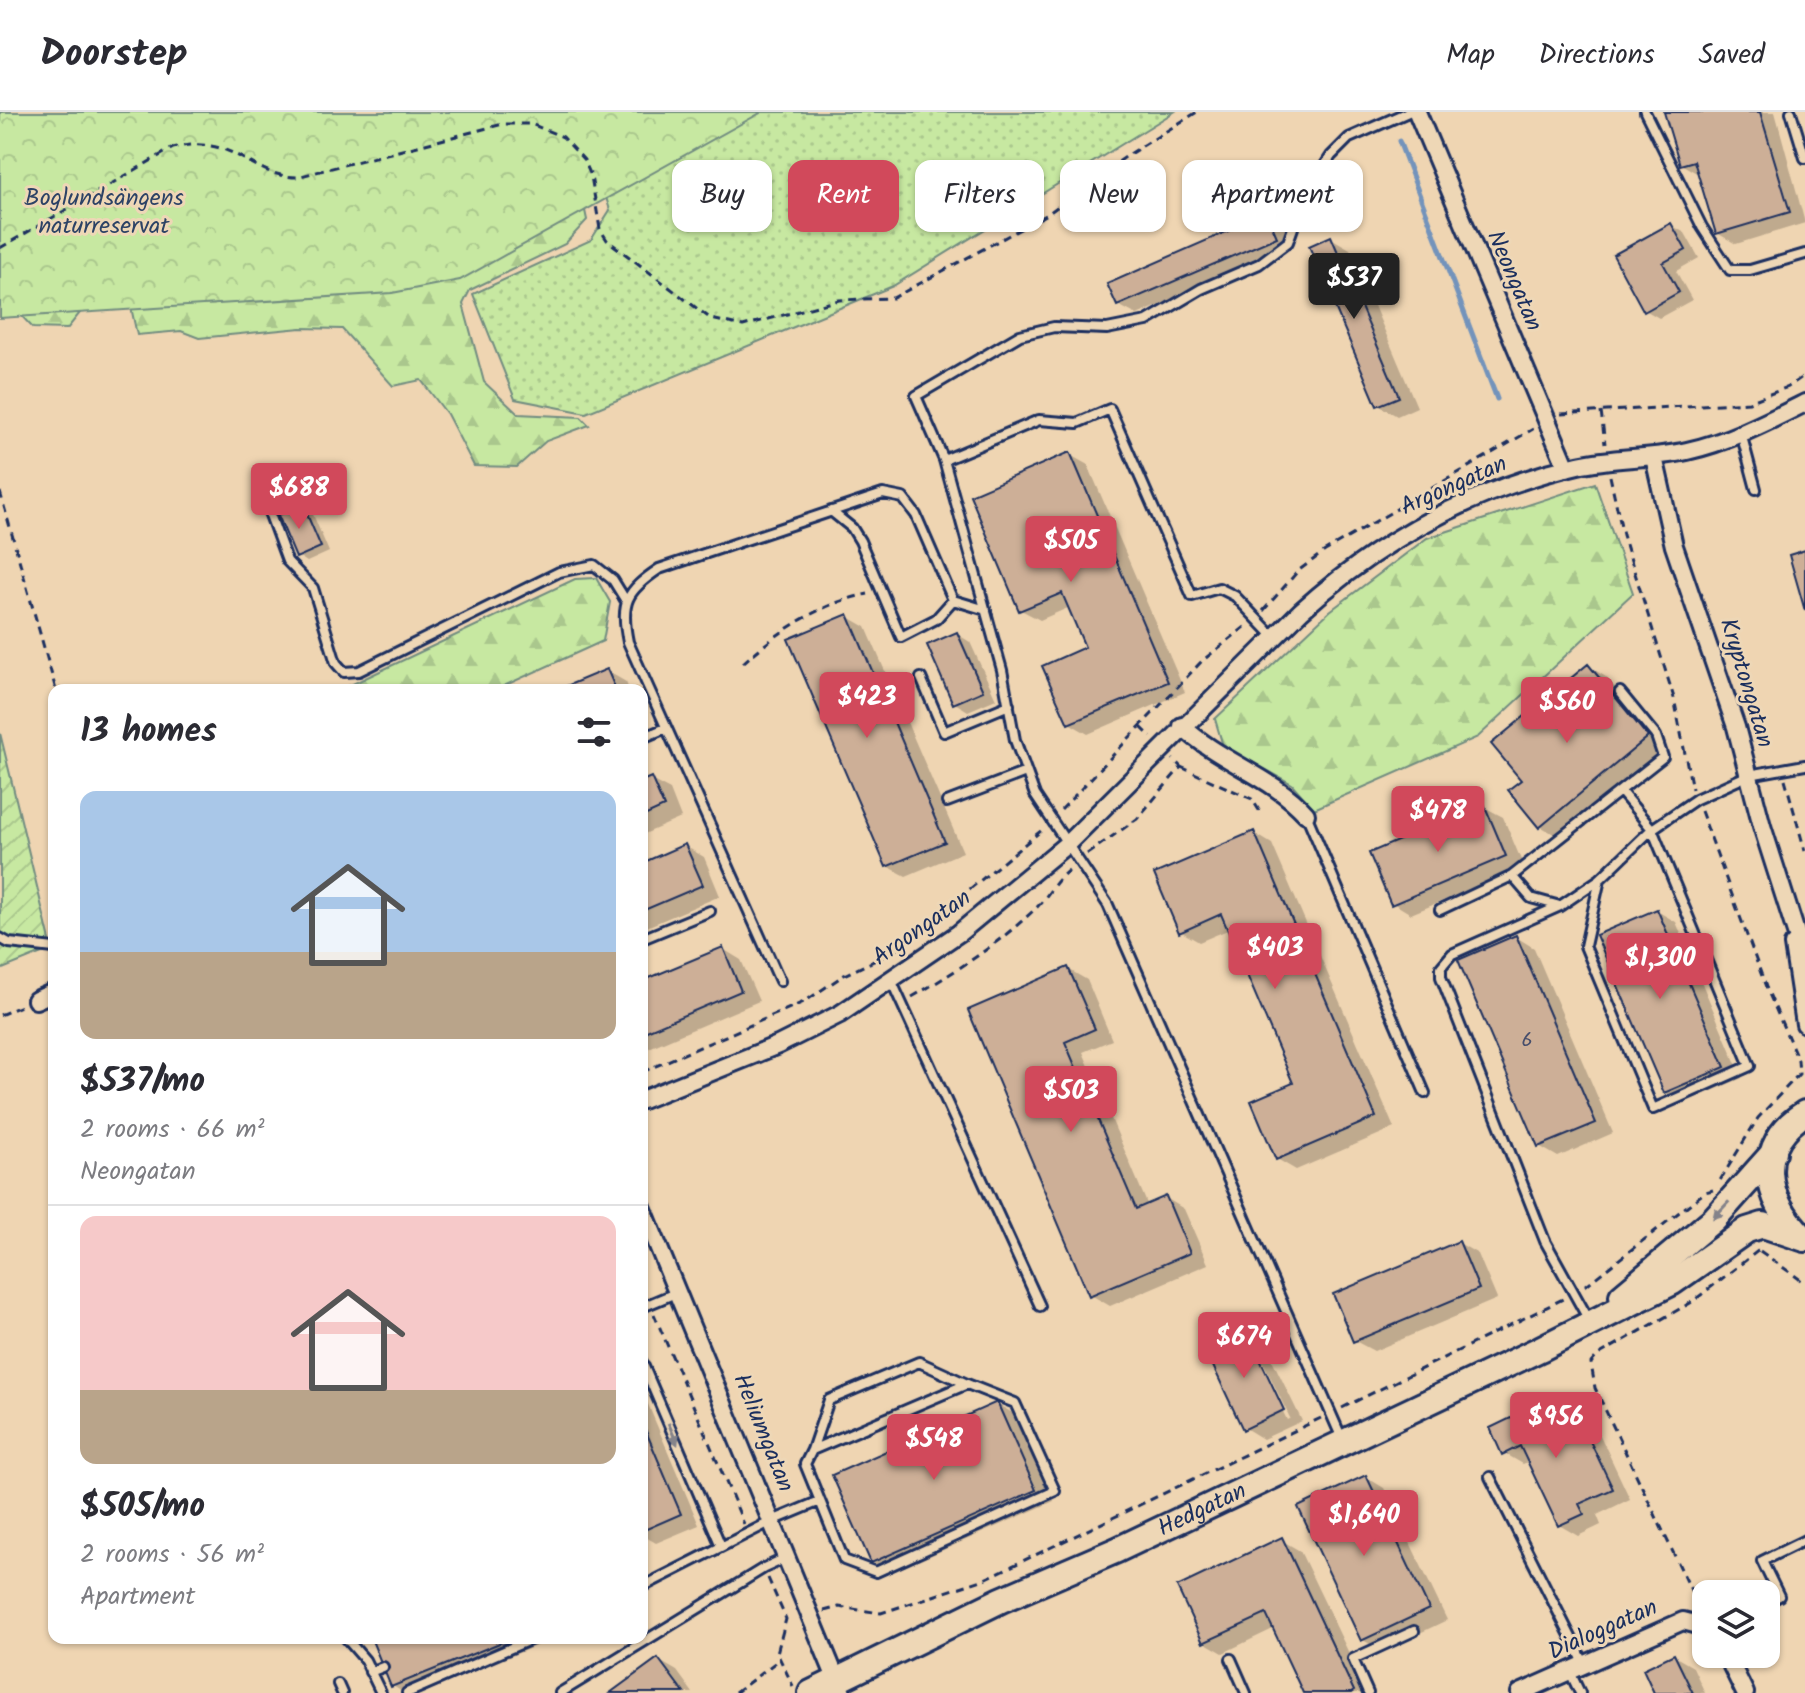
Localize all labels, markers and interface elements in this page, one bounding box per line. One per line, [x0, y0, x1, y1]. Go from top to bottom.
text: Doorstep [40, 25, 188, 85]
text: Map [1446, 33, 1495, 78]
text: Directions [1539, 33, 1655, 78]
text: Saved [1699, 33, 1765, 78]
chip: Buy [672, 160, 772, 232]
chip: Rent [788, 160, 899, 232]
chip: Filters [915, 160, 1044, 232]
chip: New [1060, 160, 1166, 232]
chip: Apartment [1182, 160, 1363, 232]
park label: Boglundsängens naturreservat [24, 179, 184, 246]
street label: Neongatan [1475, 224, 1553, 338]
pin: $537 [1307, 253, 1401, 321]
text: $537 [1326, 258, 1382, 300]
street label: Argongatan [1394, 445, 1514, 527]
pin: $688 [252, 463, 346, 531]
text: $688 [269, 468, 329, 510]
pin: $505 [1024, 516, 1118, 584]
text: $505 [1043, 521, 1099, 563]
street label: Kryptongatan [1708, 613, 1784, 753]
pin: $423 [820, 672, 914, 740]
text: $423 [838, 677, 896, 719]
pin: $560 [1520, 677, 1614, 745]
text: $560 [1539, 682, 1595, 724]
text: 13 homes [80, 705, 217, 759]
icon: filters [572, 710, 616, 754]
pin: $478 [1391, 786, 1485, 854]
text: $478 [1409, 791, 1467, 833]
icon: home [276, 843, 420, 987]
street label: Argongatan [864, 879, 980, 977]
pin: $403 [1228, 923, 1322, 991]
text: $403 [1246, 928, 1304, 970]
pin: $1,300 [1595, 933, 1725, 1001]
text: $1,300 [1625, 938, 1695, 980]
house number: 6 [1521, 1025, 1533, 1057]
text: $537/mo [80, 1055, 205, 1109]
pin: $503 [1024, 1066, 1118, 1134]
text: $503 [1043, 1071, 1099, 1113]
text: 2 rooms · 66 m² [80, 1109, 265, 1151]
text: Neongatan [80, 1151, 196, 1193]
one-way arrow [1713, 1200, 1731, 1219]
icon: home [276, 1268, 420, 1412]
pin: $674 [1197, 1312, 1291, 1380]
text: $674 [1216, 1317, 1272, 1359]
street label: Heliumgatan [721, 1368, 805, 1498]
pin: $956 [1509, 1392, 1603, 1460]
text: $956 [1528, 1397, 1584, 1439]
pin: $548 [887, 1414, 981, 1482]
text: $548 [905, 1419, 963, 1461]
one-way arrow [666, 1422, 679, 1445]
street label: Hedgatan [1151, 1472, 1253, 1548]
text: $505/mo [80, 1480, 205, 1534]
pin: $1,640 [1299, 1490, 1429, 1558]
text: $1,640 [1328, 1495, 1400, 1537]
text: 2 rooms · 56 m² [80, 1534, 264, 1576]
text: Apartment [80, 1576, 195, 1618]
map controls [1692, 1580, 1780, 1668]
button: layers [1692, 1580, 1780, 1668]
street label: Dialoggatan [1542, 1588, 1664, 1672]

